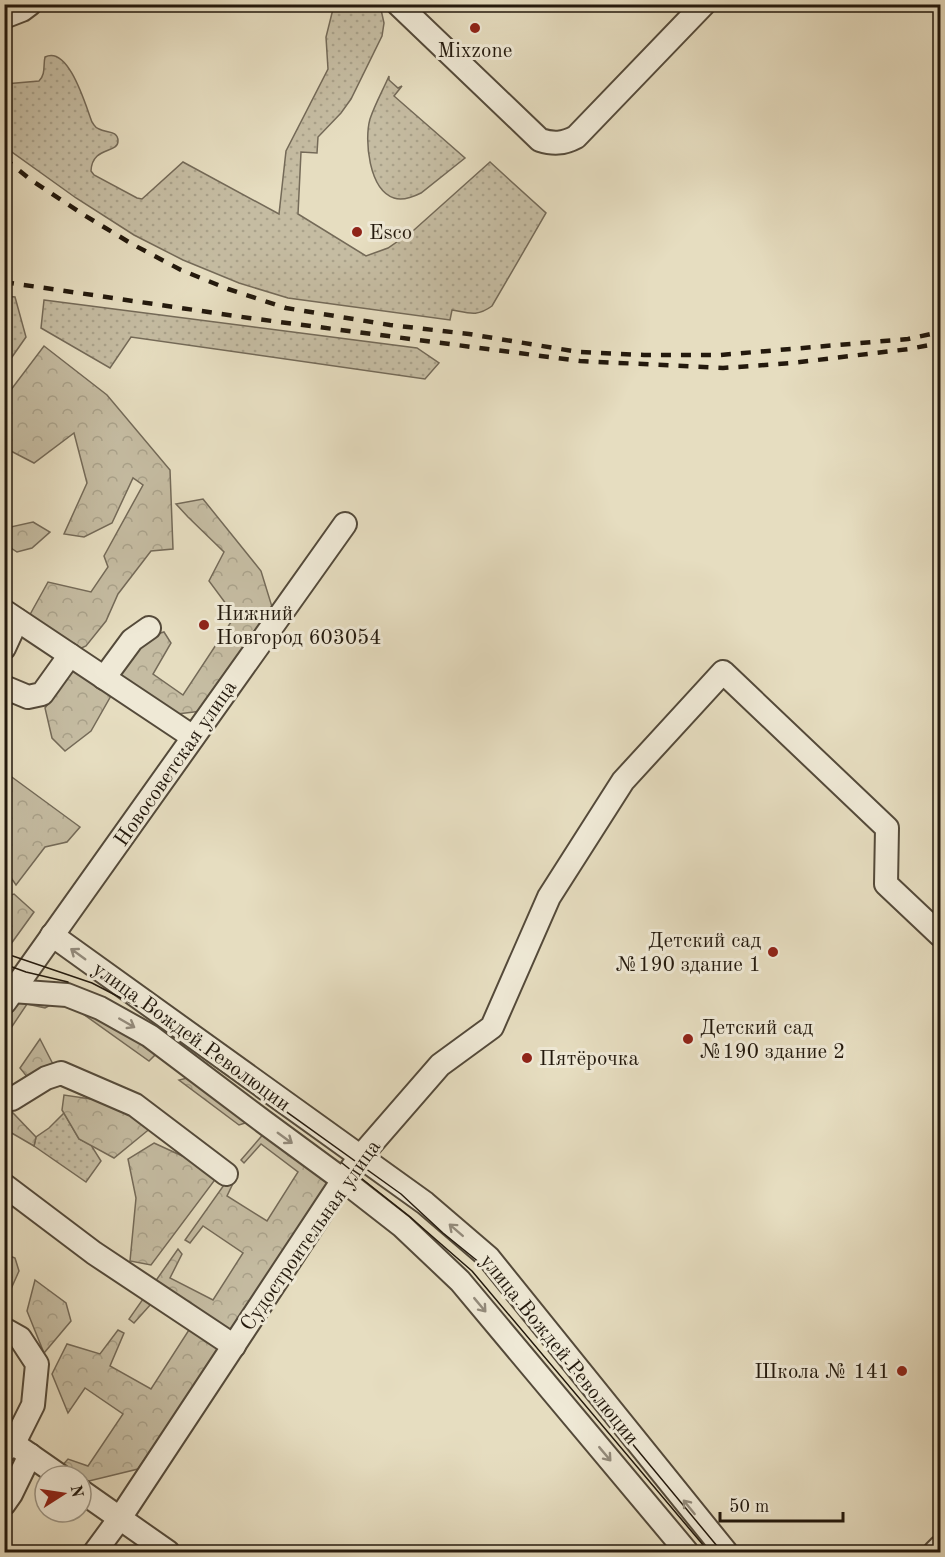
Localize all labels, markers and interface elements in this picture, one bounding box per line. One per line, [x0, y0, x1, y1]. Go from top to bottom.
marker: Mixzone [468, 21, 482, 35]
place label: Mixzone [438, 41, 512, 62]
place label: Esco [369, 223, 412, 244]
marker: Esco [350, 225, 364, 239]
place label: Нижний Новгород 603054 [216, 604, 381, 649]
marker: Нижний Новгород 603054 [197, 618, 211, 632]
street label: Новосоветская улица [111, 677, 241, 851]
place label: Детский сад №190 здание 1 [616, 931, 762, 976]
marker: Детский сад №190 здание 1 [766, 945, 780, 959]
one-way arrow [71, 948, 87, 960]
street label: улица Вождей Революции [88, 959, 294, 1116]
one-way arrow [118, 1017, 135, 1029]
place label: Детский сад №190 здание 2 [700, 1018, 845, 1063]
marker: Детский сад №190 здание 2 [681, 1032, 695, 1046]
place label: Пятёрочка [539, 1049, 639, 1070]
marker: Пятёрочка [520, 1051, 534, 1065]
one-way arrow [276, 1131, 292, 1144]
street label: Судостроительная улица [237, 1136, 385, 1335]
one-way arrow [449, 1223, 464, 1237]
street label: улица Вождей Революции [476, 1251, 642, 1449]
one-way arrow [473, 1297, 487, 1312]
place label: Школа № 141 [754, 1362, 890, 1383]
marker: Школа № 141 [895, 1364, 909, 1378]
one-way arrow [598, 1446, 611, 1462]
north arrow [33, 1464, 93, 1524]
text: N [67, 1484, 85, 1500]
scale bar [720, 1485, 843, 1523]
text: 50 m [729, 1498, 769, 1516]
one-way arrow [683, 1499, 696, 1515]

